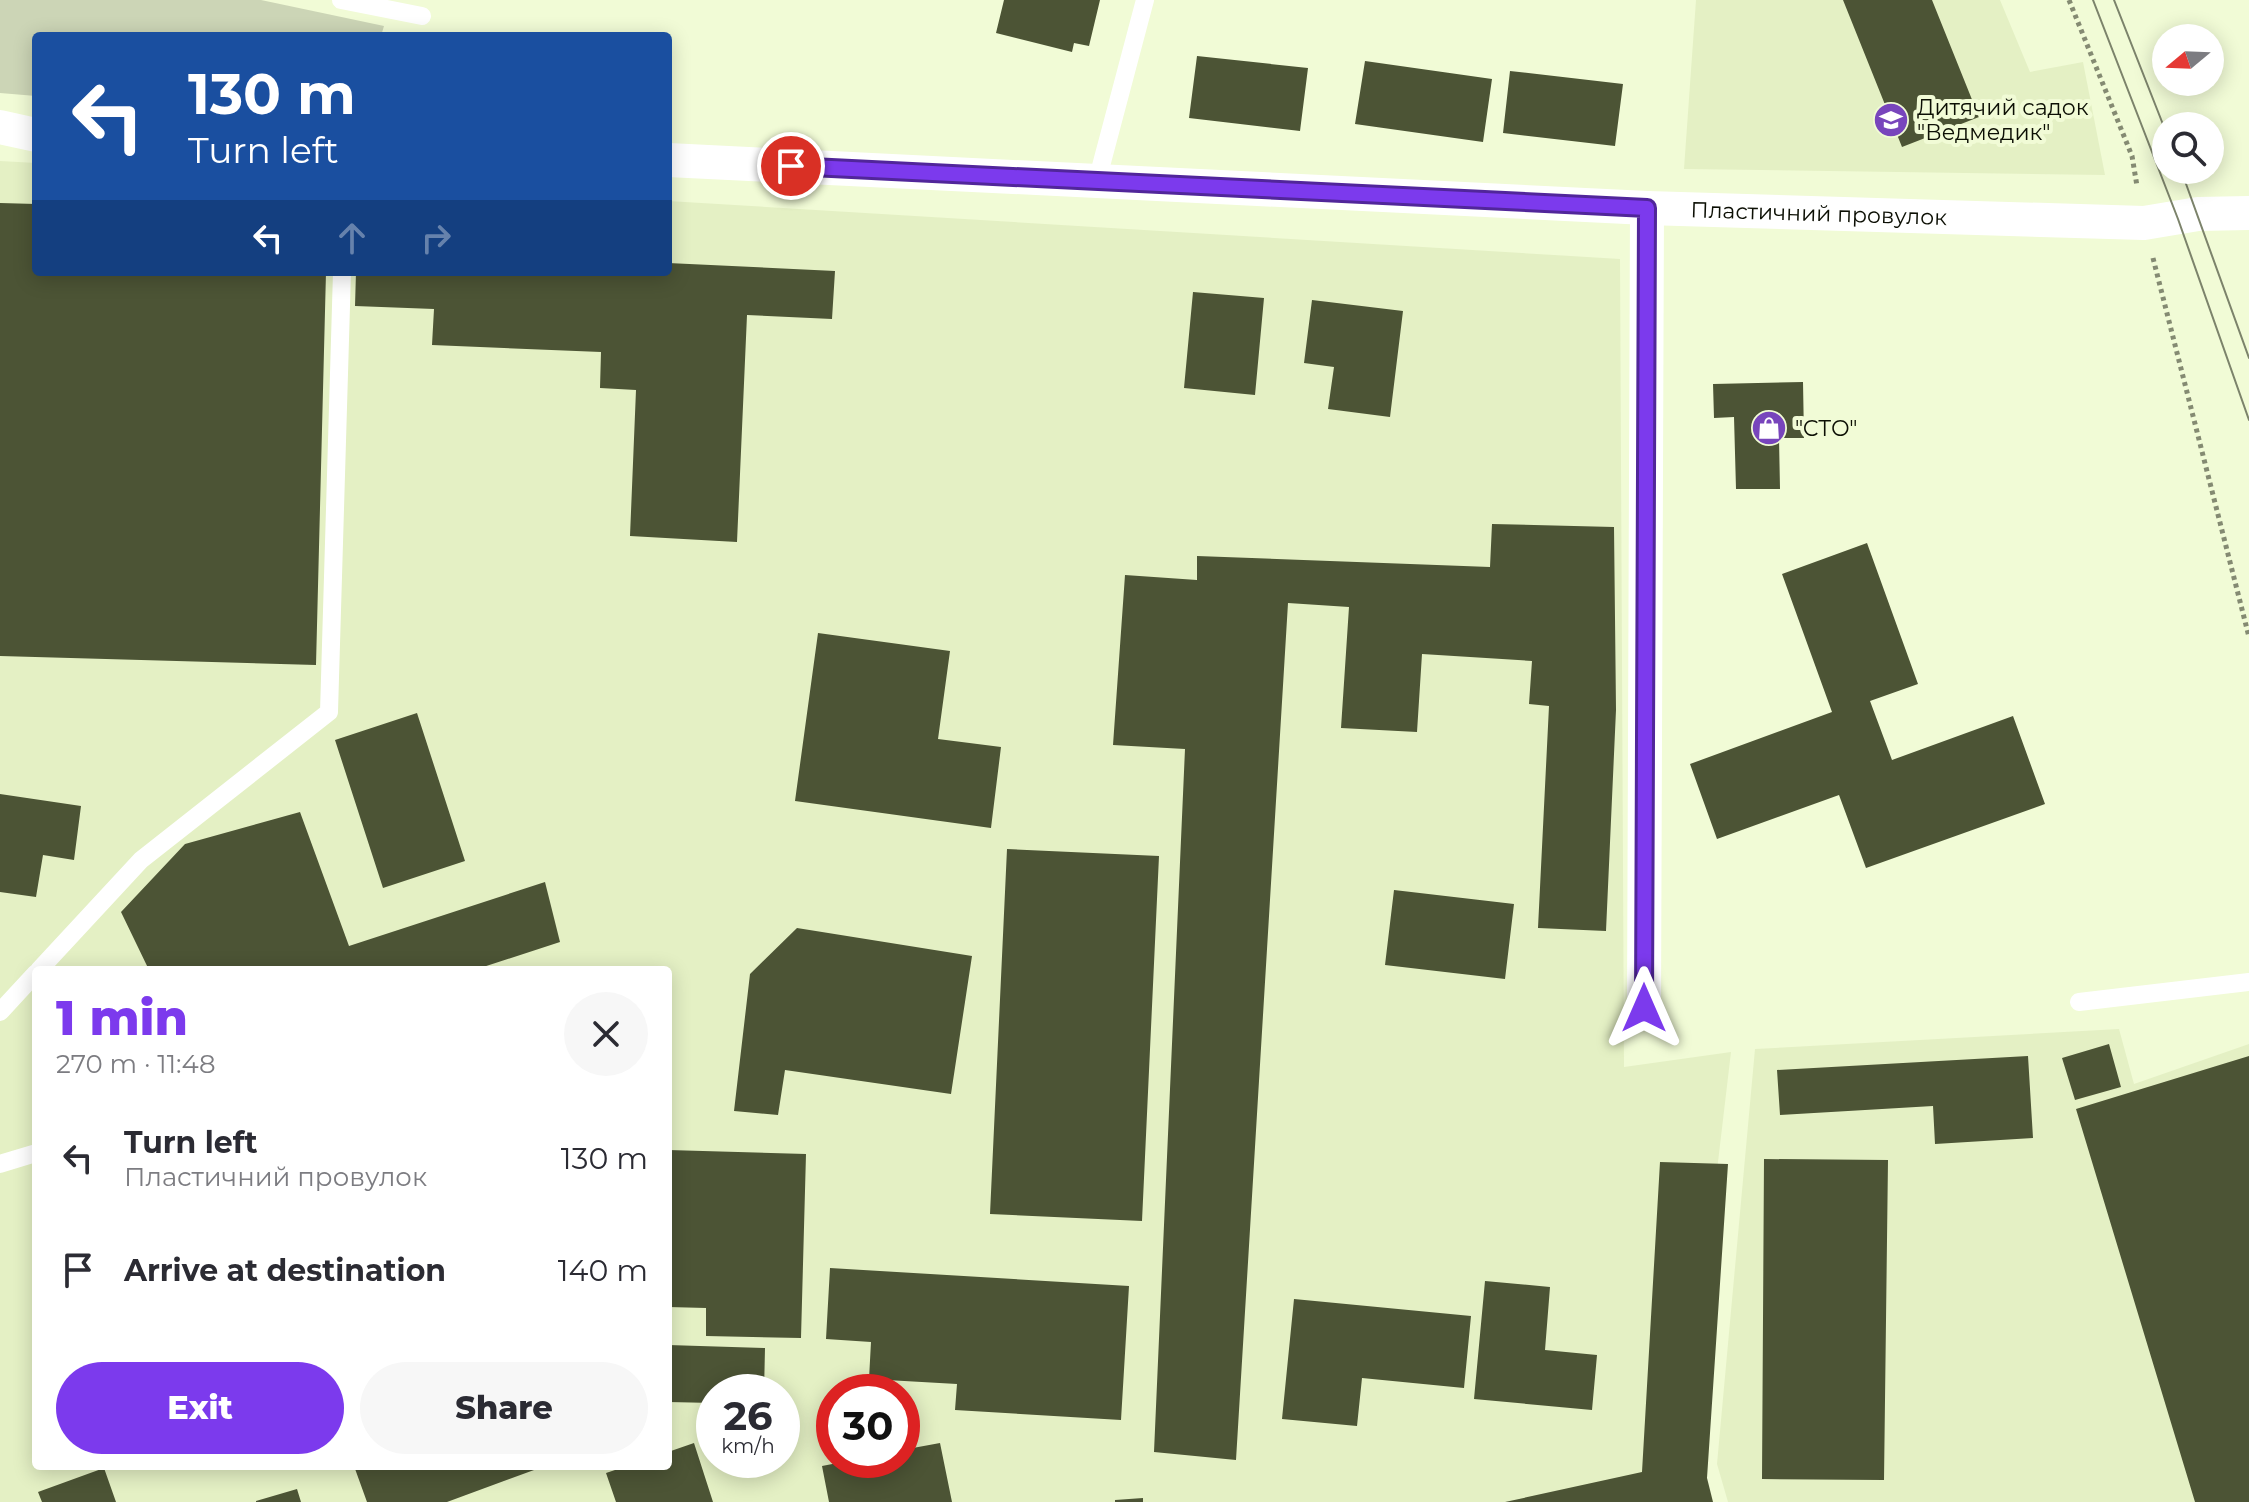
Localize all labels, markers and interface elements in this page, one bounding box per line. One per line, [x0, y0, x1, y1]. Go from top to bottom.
north arrow [2152, 24, 2224, 96]
map controls [2152, 24, 2224, 184]
text: 130 m [188, 60, 356, 128]
icon: left [56, 64, 160, 168]
place label: Дитячий садок "Ведмедик" [1917, 94, 2089, 146]
school or university icon: Дитячий садок "Ведмедик" [1872, 101, 1910, 139]
button: search [2152, 112, 2224, 184]
text: Turn left [188, 128, 339, 172]
pin [757, 132, 825, 200]
icon: arrive [769, 144, 813, 188]
street label: Пластичний провулок [1690, 196, 1948, 231]
icon: left [246, 216, 290, 260]
icon: ahead [330, 216, 374, 260]
icon: right [414, 216, 458, 260]
shop icon: "СТО" [1750, 409, 1788, 447]
place label: "СТО" [1795, 415, 1858, 442]
position arrow [1602, 966, 1686, 1050]
text: 1 min [56, 989, 188, 1047]
button: close [564, 992, 648, 1076]
text: 270 m · 11:48 [56, 1048, 216, 1080]
text: Turn left [124, 1124, 257, 1161]
icon: left [56, 1136, 100, 1180]
text: 130 m [561, 1140, 648, 1177]
text: Пластичний провулок [124, 1161, 427, 1193]
icon: arrive [56, 1248, 100, 1292]
text: Arrive at destination [124, 1252, 446, 1289]
text: 140 m [558, 1252, 648, 1289]
button: Exit [56, 1362, 344, 1454]
button: Share [360, 1362, 648, 1454]
speed limit sign: 30 [816, 1374, 920, 1478]
text: 26 [723, 1391, 773, 1440]
text: km/h [721, 1434, 775, 1458]

